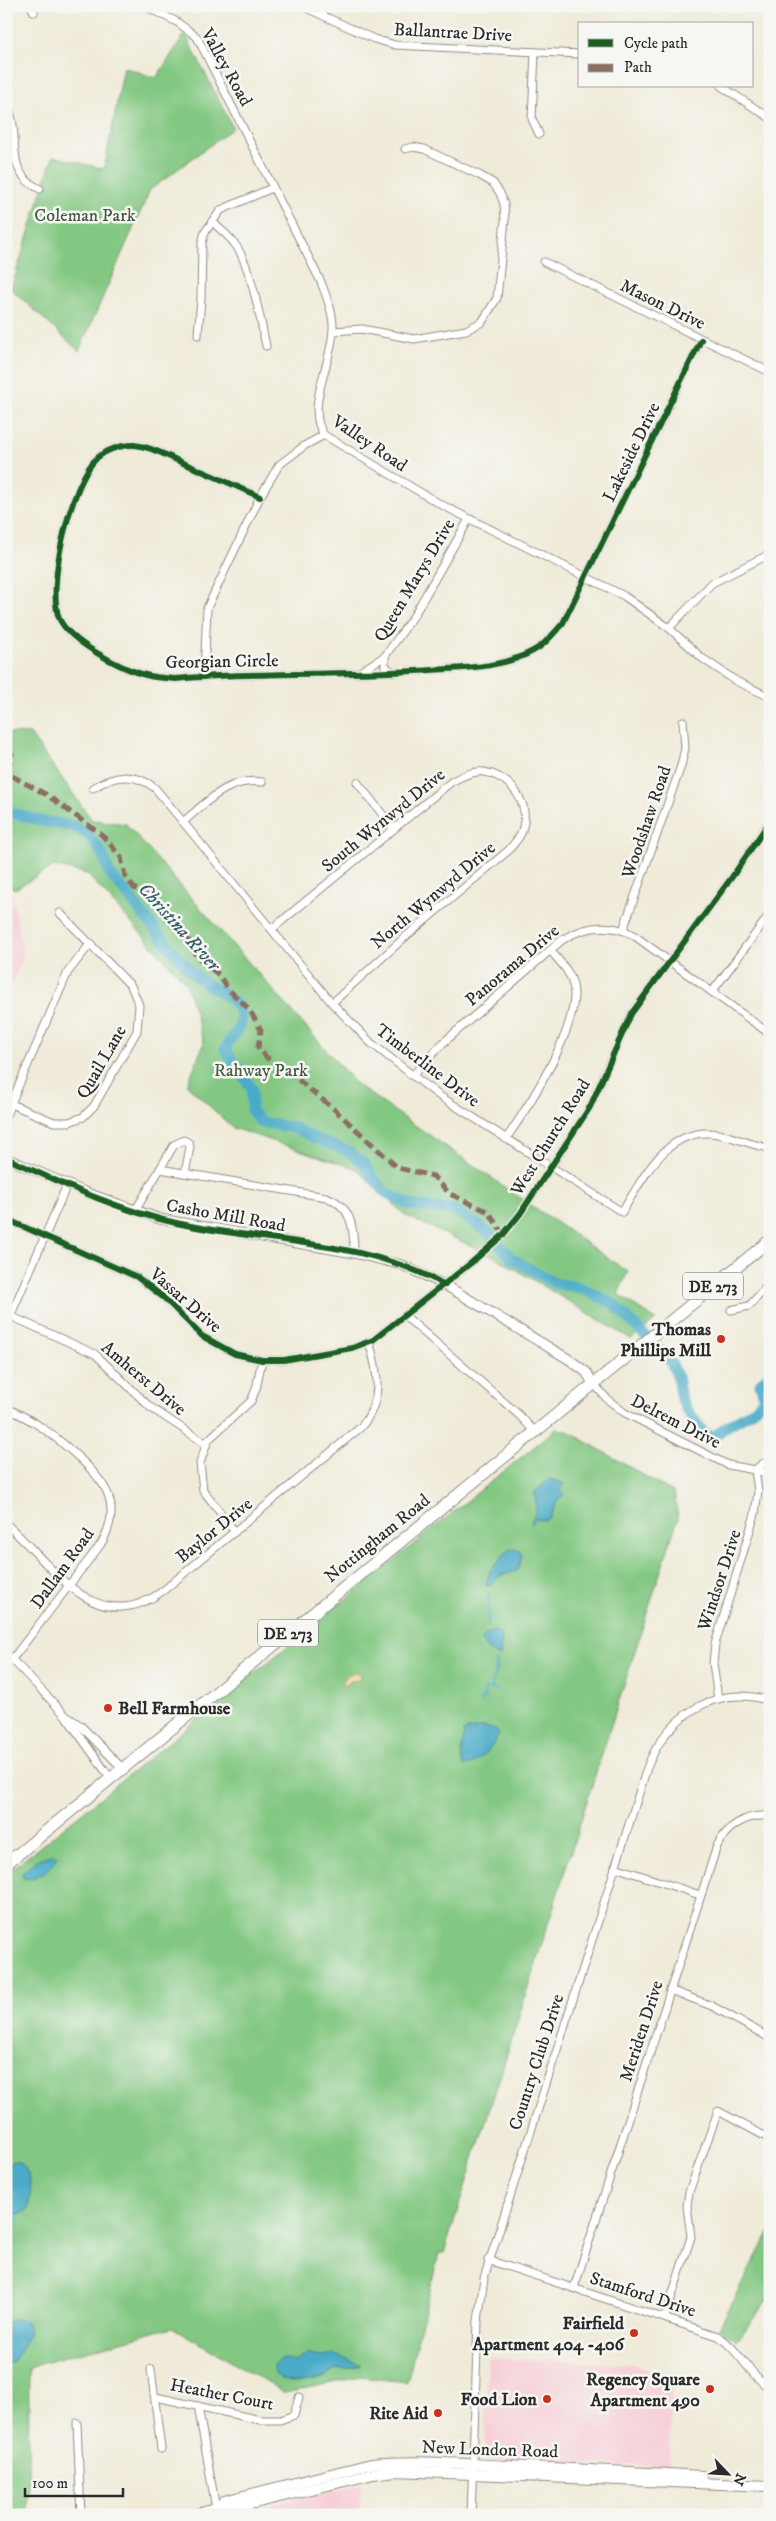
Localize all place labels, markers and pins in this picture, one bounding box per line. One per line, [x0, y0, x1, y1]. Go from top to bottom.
place label: Thomas Phillips Mill [620, 1319, 712, 1362]
marker: Thomas Phillips Mill [715, 1333, 727, 1345]
place label: Bell Farmhouse [118, 1698, 231, 1720]
marker: Bell Farmhouse [102, 1702, 114, 1714]
place label: Fairfield Apartment 404 -406 [472, 2313, 626, 2356]
marker: Fairfield Apartment 404 -406 [628, 2327, 640, 2339]
place label: Regency Square Apartment 490 [586, 2369, 701, 2412]
marker: Regency Square Apartment 490 [704, 2383, 716, 2395]
place label: Food Lion [460, 2389, 538, 2411]
marker: Food Lion [541, 2393, 553, 2405]
place label: Rite Aid [369, 2403, 429, 2425]
marker: Rite Aid [432, 2407, 444, 2419]

